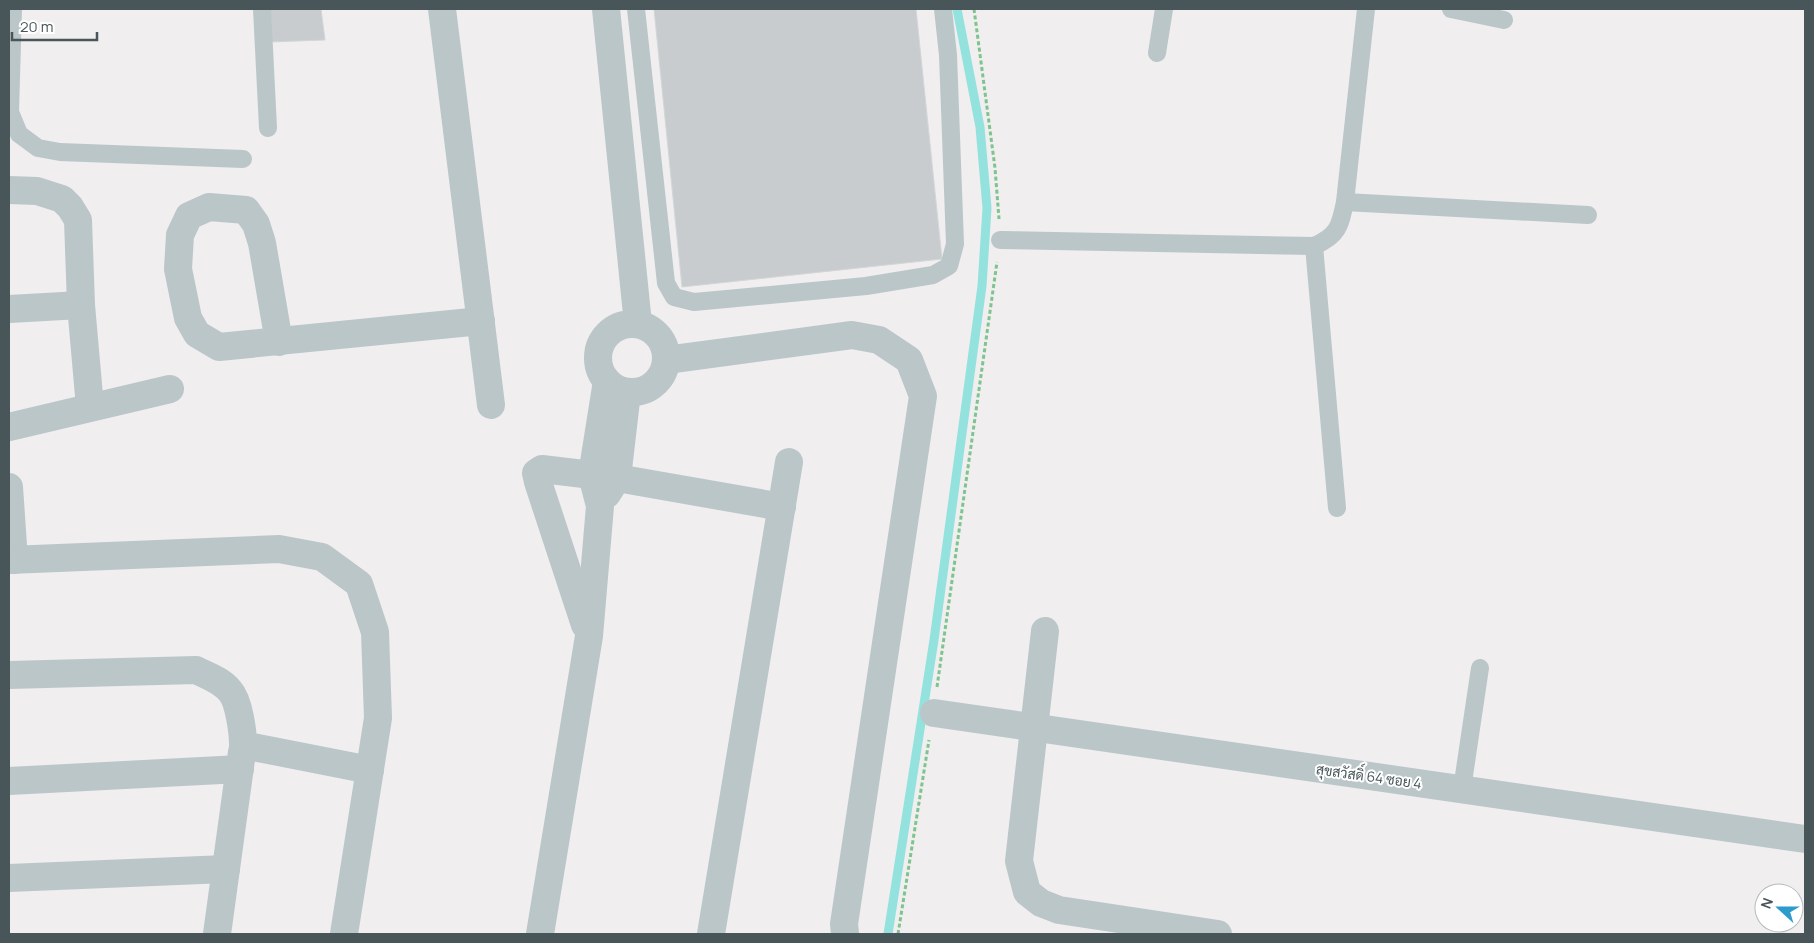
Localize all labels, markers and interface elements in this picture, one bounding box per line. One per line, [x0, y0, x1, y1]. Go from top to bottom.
scale bar [12, 10, 98, 42]
text: 20 m [20, 16, 53, 37]
street label: สุขสวัสดิ์ 64 ซอย 4 [1315, 757, 1423, 794]
north arrow [1754, 883, 1804, 933]
text: N [1756, 895, 1777, 911]

